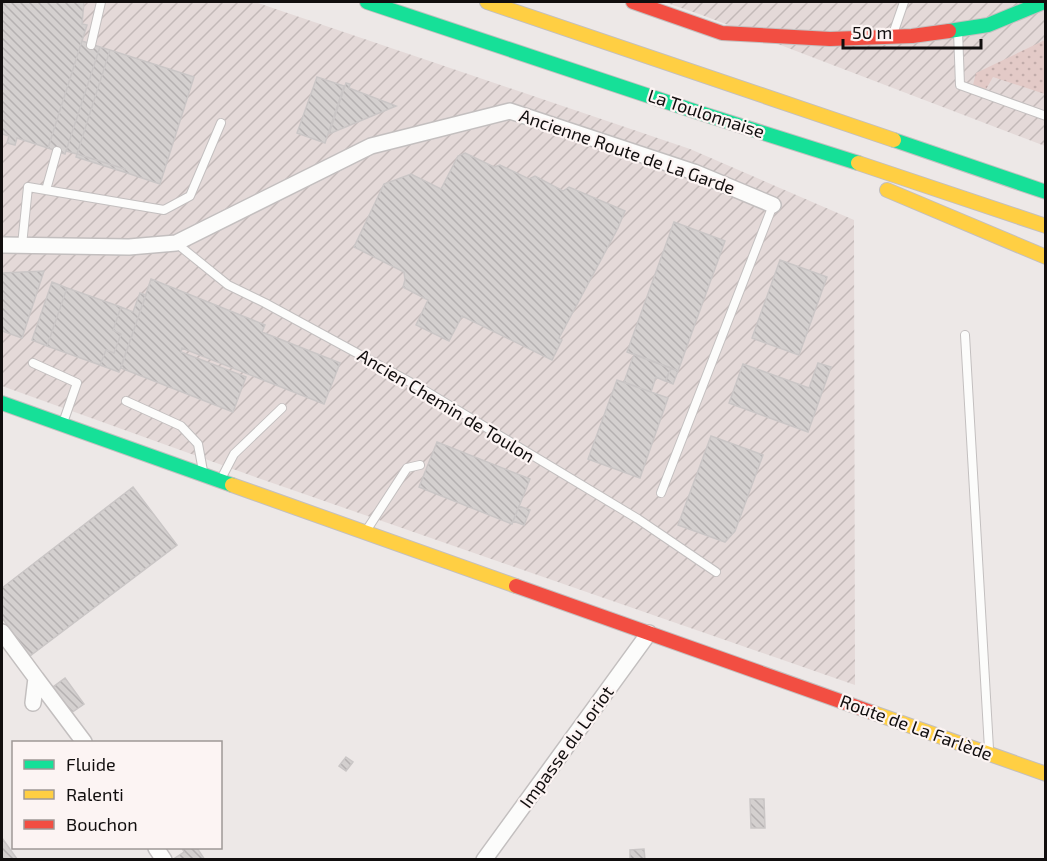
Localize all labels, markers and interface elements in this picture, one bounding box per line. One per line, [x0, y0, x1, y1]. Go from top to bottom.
scale bar [843, 12, 981, 50]
text: 50 m [852, 21, 892, 43]
street label: La Toulonnaise [645, 84, 767, 142]
street label: Ancienne Route de La Garde [517, 104, 738, 198]
street label: Ancien Chemin de Toulon [354, 344, 539, 467]
street label: Impasse du Loriot [515, 681, 618, 812]
street label: Route de La Farlède [837, 689, 996, 765]
legend [12, 741, 222, 849]
text: Fluide [66, 753, 116, 775]
text: Ralenti [66, 783, 124, 805]
text: Bouchon [66, 813, 138, 835]

